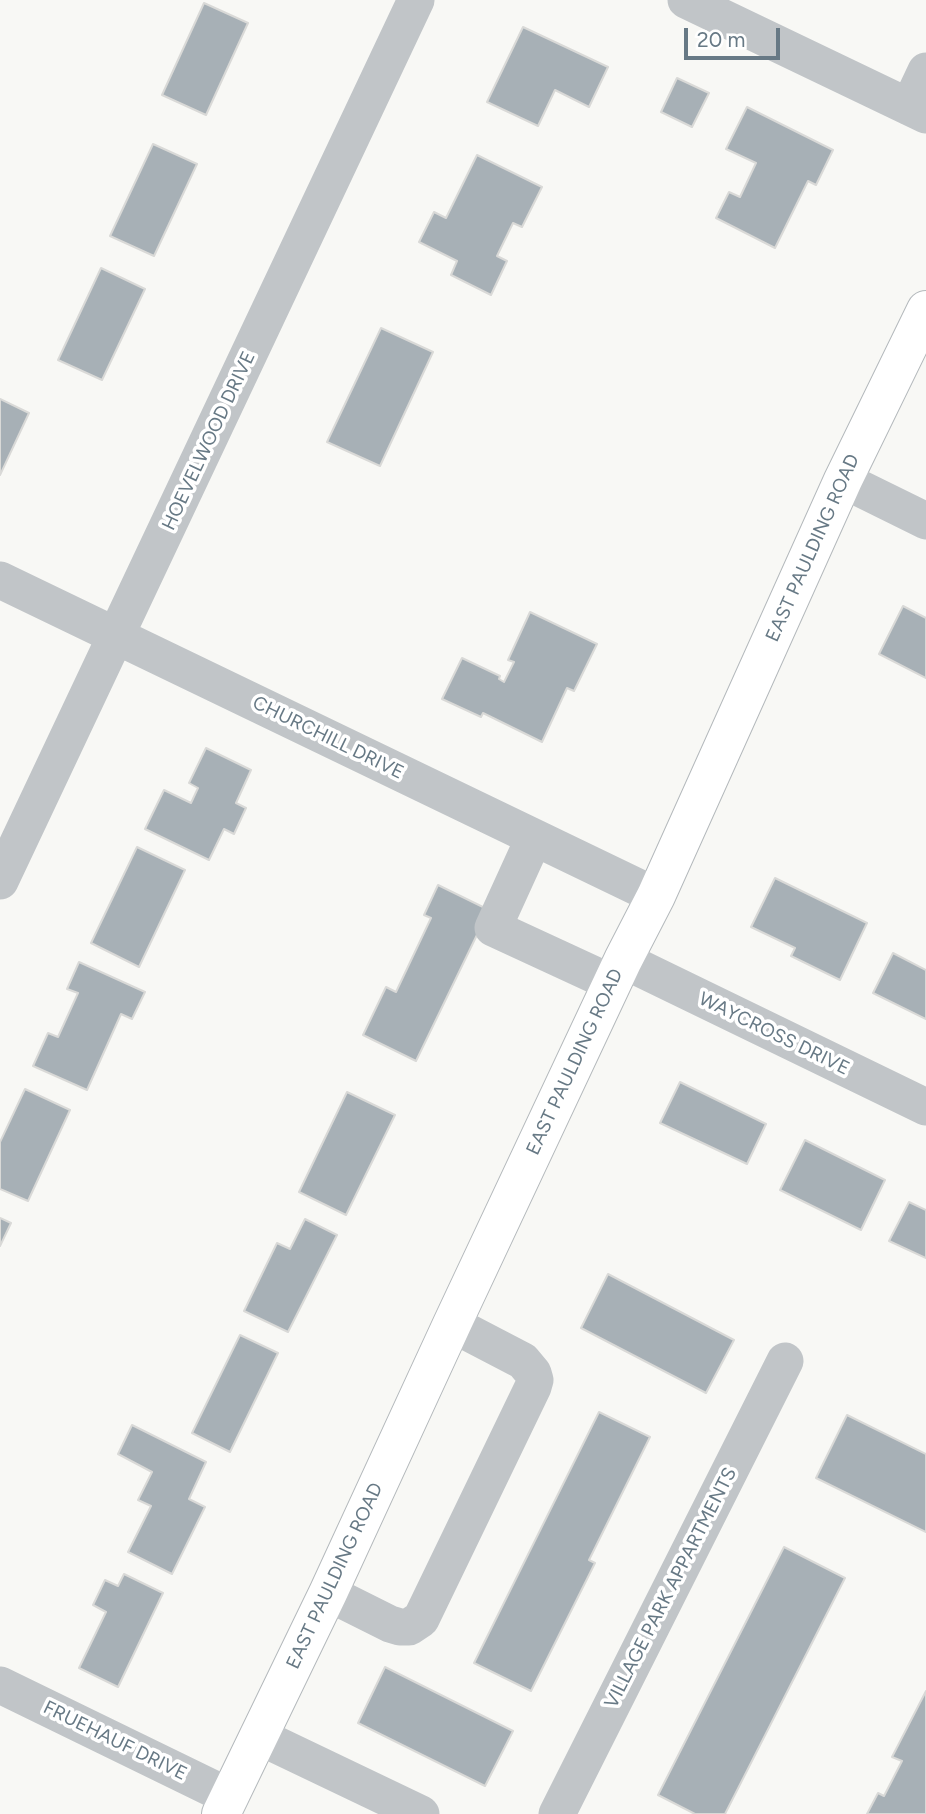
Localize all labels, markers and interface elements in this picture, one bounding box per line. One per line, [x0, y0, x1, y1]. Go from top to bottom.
scale bar [688, 14, 784, 58]
text: 20 m [697, 27, 745, 52]
street label: HOEVELWOOD DRIVE [158, 348, 260, 534]
street label: EAST PAULDING ROAD [761, 451, 865, 645]
street label: CHURCHILL DRIVE [249, 692, 407, 784]
street label: EAST PAULDING ROAD [522, 965, 628, 1159]
street label: WAYCROSS DRIVE [695, 988, 853, 1080]
street label: VILLAGE PARK APPARTMENTS [600, 1464, 742, 1712]
street label: EAST PAULDING ROAD [282, 1479, 388, 1673]
street label: FRUEHAUF DRIVE [39, 1696, 191, 1786]

